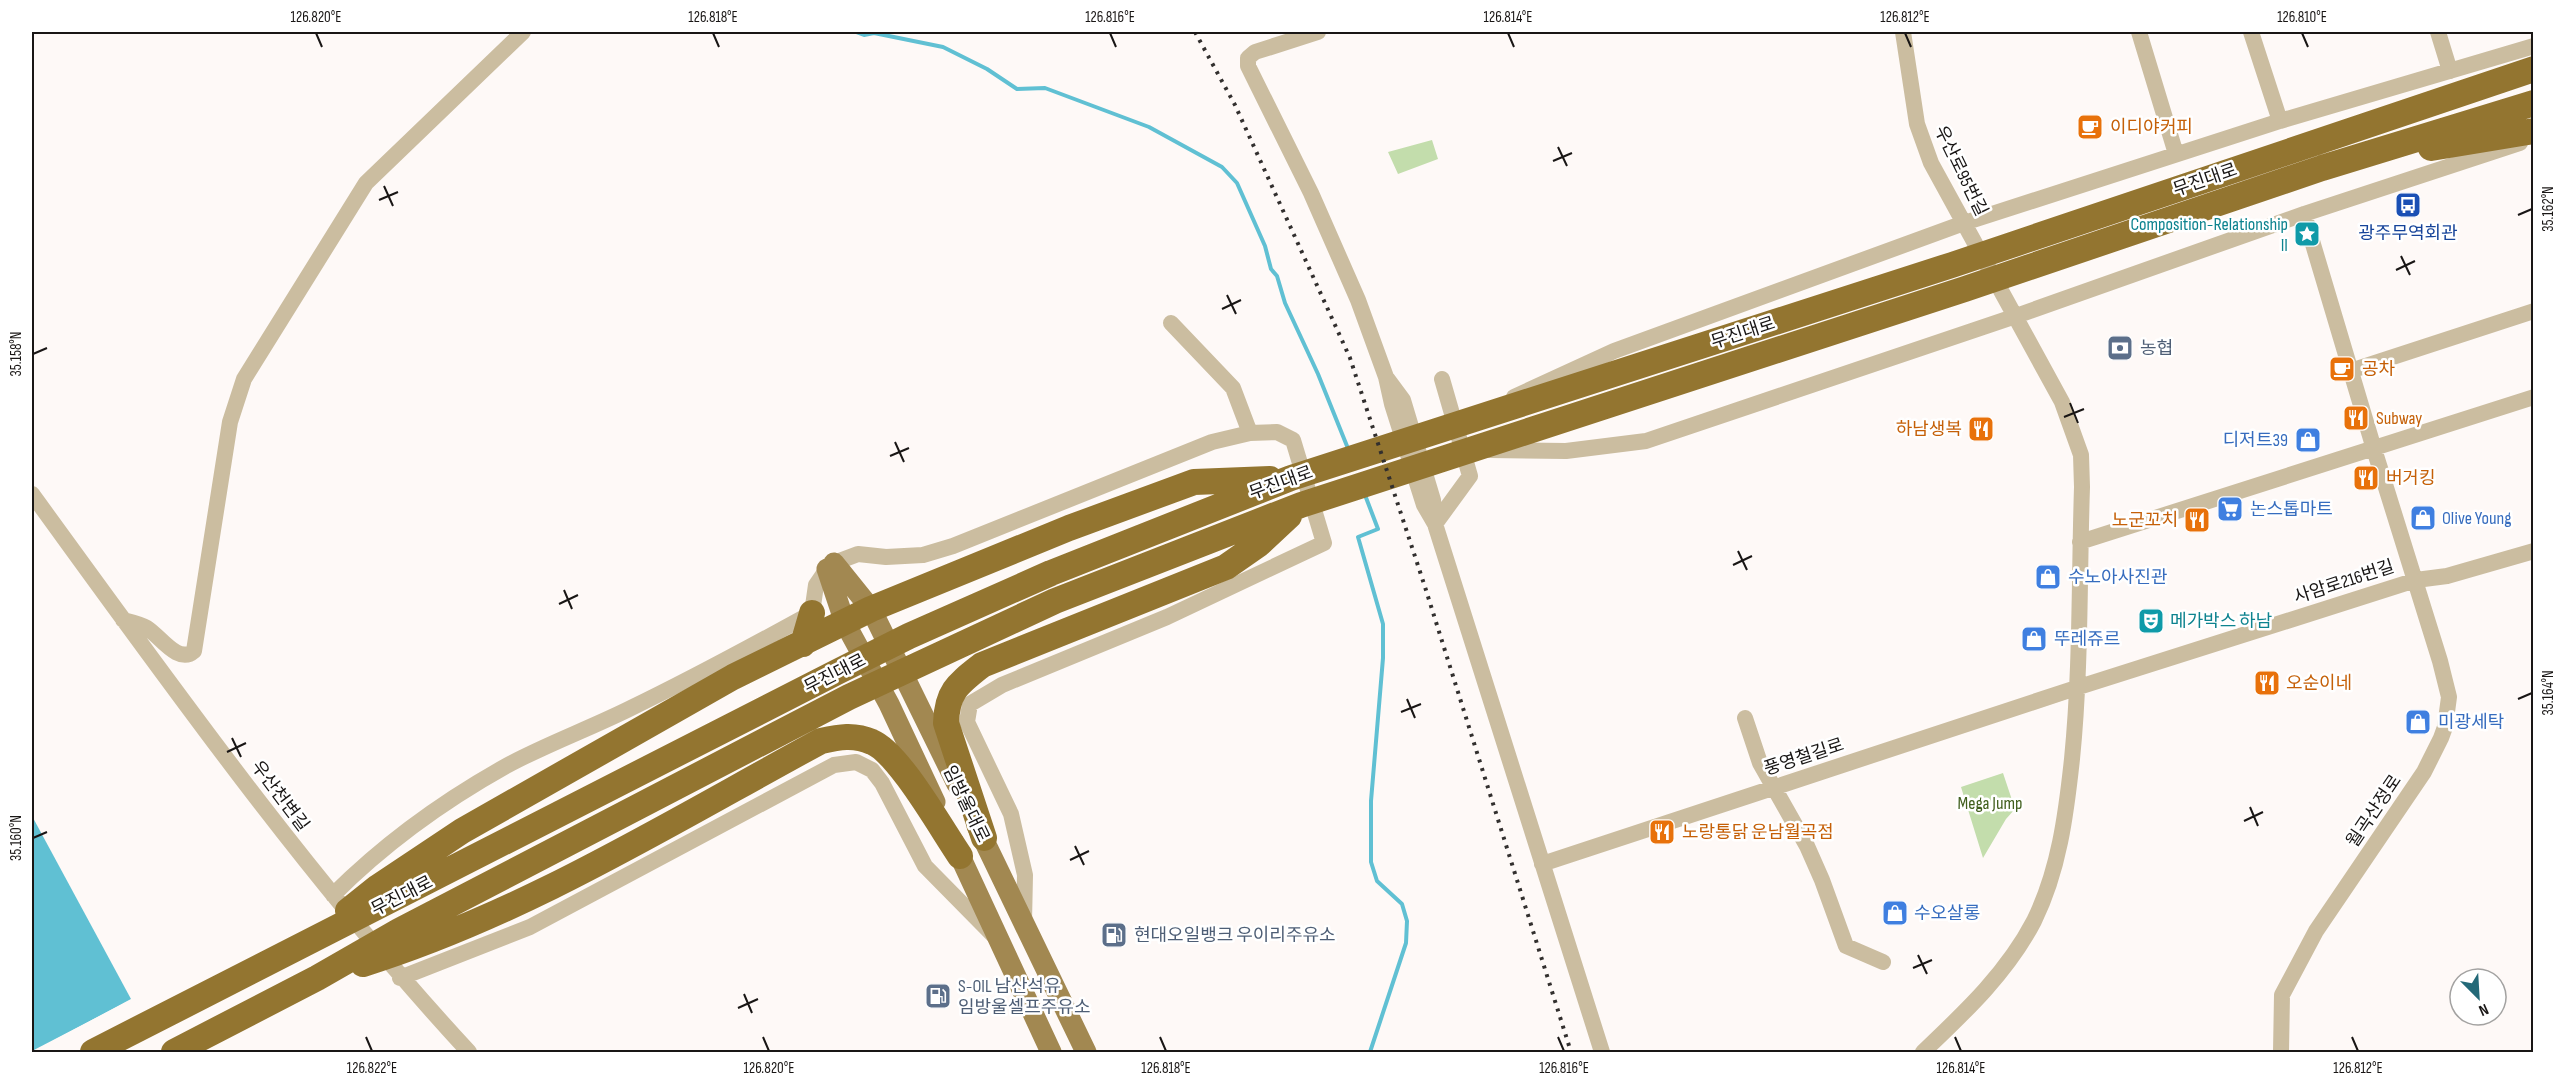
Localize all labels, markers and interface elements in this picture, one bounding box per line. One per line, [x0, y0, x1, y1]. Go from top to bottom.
text: 126.820°E [291, 8, 341, 27]
text: 126.818°E [688, 8, 738, 27]
text: 126.816°E [1085, 8, 1135, 27]
text: 126.814°E [1484, 8, 1532, 27]
text: 126.812°E [1880, 8, 1930, 27]
text: 126.810°E [2277, 8, 2327, 27]
cafe icon: 이디야커피 [2075, 112, 2105, 142]
place label: 이디야커피 [2110, 117, 2193, 138]
street label: 우산로95번길 [1930, 122, 1992, 220]
street label: 무진대로 [2170, 159, 2240, 201]
text: 35.162°N [2539, 186, 2558, 232]
bus stop icon: 광주무역회관 [2393, 190, 2423, 220]
place label: Composition-Relationship II [2130, 214, 2288, 256]
place icon: Composition-Relationship II [2292, 219, 2322, 249]
place label: 광주무역회관 [2358, 223, 2458, 244]
street label: 무진대로 [1708, 313, 1778, 353]
text: 35.158°N [7, 332, 26, 377]
bank icon: 농협 [2105, 333, 2135, 363]
place label: 농협 [2140, 338, 2173, 359]
cafe icon: 공차 [2327, 354, 2357, 384]
place label: 공차 [2362, 359, 2396, 380]
restaurant icon: Subway [2341, 403, 2371, 433]
place label: Subway [2376, 408, 2422, 429]
restaurant icon: 하남생복 [1966, 414, 1996, 444]
place label: 하남생복 [1896, 419, 1962, 440]
shop icon: 디저트39 [2293, 425, 2323, 455]
place label: 디저트39 [2223, 430, 2288, 451]
street label: 무진대로 [1246, 462, 1316, 504]
restaurant icon: 버거킹 [2351, 463, 2381, 493]
place label: 버거킹 [2386, 468, 2436, 489]
supermarket icon: 논스톱마트 [2215, 494, 2245, 524]
place label: 논스톱마트 [2250, 499, 2333, 520]
shop icon: Olive Young [2408, 503, 2438, 533]
restaurant icon: 노군꼬치 [2182, 505, 2212, 535]
place label: Olive Young [2442, 508, 2511, 529]
place label: 노군꼬치 [2112, 510, 2178, 531]
street label: 사암로216번길 [2291, 556, 2397, 608]
shop icon: 수노아사진관 [2033, 562, 2063, 592]
place label: 수노아사진관 [2068, 567, 2168, 588]
theatre icon: 메가박스 하남 [2136, 606, 2166, 636]
place label: 메가박스 하남 [2170, 611, 2272, 632]
shop icon: 뚜레쥬르 [2019, 624, 2049, 654]
place label: 뚜레쥬르 [2054, 629, 2120, 650]
street label: 무진대로 [801, 650, 869, 698]
restaurant icon: 오순이네 [2252, 668, 2282, 698]
text: 35.164°N [2539, 670, 2558, 716]
place label: 오순이네 [2286, 673, 2352, 694]
shop icon: 미광세탁 [2403, 707, 2433, 737]
place label: 미광세탁 [2438, 712, 2504, 733]
street label: 풍영철길로 [1761, 734, 1847, 780]
street label: 우산천변길 [247, 757, 313, 835]
street label: 임방울대로 [938, 762, 994, 846]
street label: 월곡산정로 [2342, 771, 2406, 851]
park label: Mega Jump [1958, 793, 2022, 814]
text: 35.160°N [7, 815, 26, 861]
restaurant icon: 노랑통닭 운남월곡점 [1647, 817, 1677, 847]
place label: 노랑통닭 운남월곡점 [1682, 822, 1834, 843]
street label: 무진대로 [368, 872, 436, 920]
shop icon: 수오살롱 [1880, 898, 1910, 928]
place label: 수오살롱 [1914, 903, 1980, 924]
fuel station icon: 현대오일뱅크 우이리주유소 [1099, 920, 1129, 950]
place label: 현대오일뱅크 우이리주유소 [1134, 925, 1336, 946]
north arrow [2448, 967, 2508, 1027]
place label: S-OIL 남산석유 임방울셀프주유소 [958, 976, 1090, 1018]
fuel station icon: S-OIL 남산석유 임방울셀프주유소 [923, 981, 953, 1011]
text: N [2476, 999, 2491, 1020]
text: 126.822°E [347, 1059, 397, 1078]
text: 126.820°E [744, 1059, 794, 1078]
text: 126.818°E [1141, 1059, 1191, 1078]
text: 126.816°E [1539, 1059, 1589, 1078]
text: 126.814°E [1937, 1059, 1985, 1078]
text: 126.812°E [2333, 1059, 2383, 1078]

